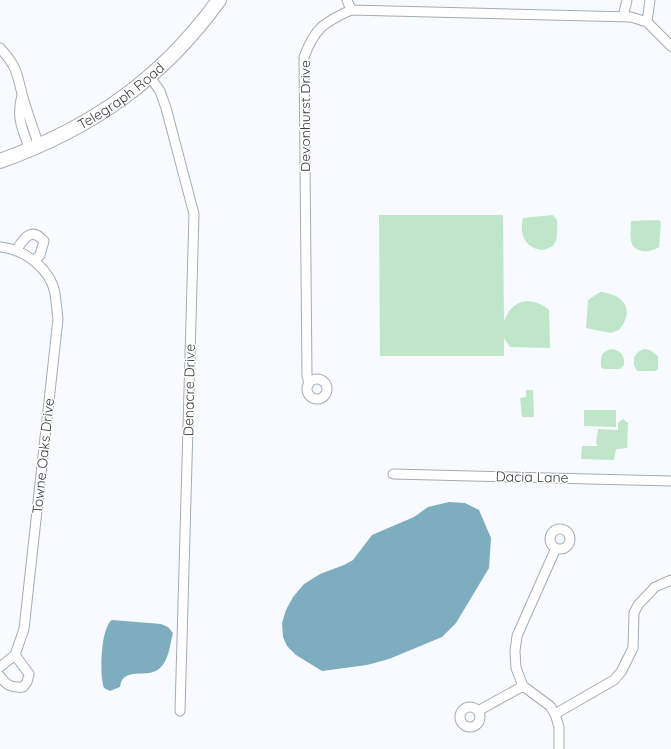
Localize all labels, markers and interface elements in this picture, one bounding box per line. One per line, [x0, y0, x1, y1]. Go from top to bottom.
street label: Telegraph Road [74, 59, 168, 133]
street label: Devonhurst Drive [296, 60, 314, 172]
street label: Denacre Drive [179, 344, 199, 436]
street label: Towne Oaks Drive [28, 397, 58, 515]
street label: Dacia Lane [495, 467, 569, 487]

